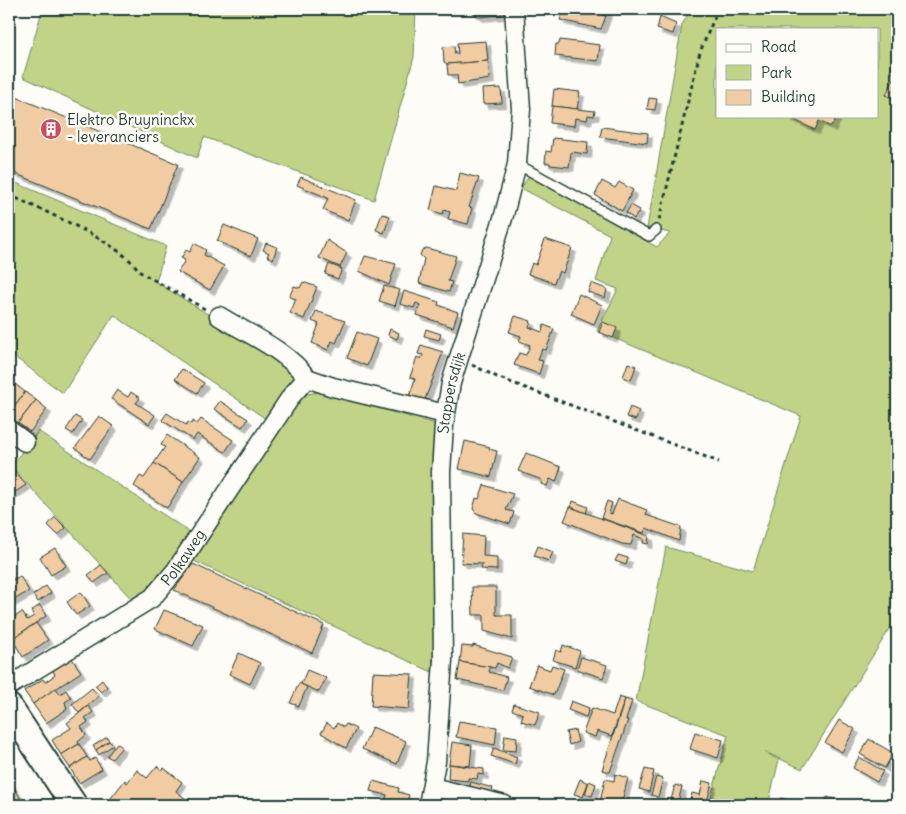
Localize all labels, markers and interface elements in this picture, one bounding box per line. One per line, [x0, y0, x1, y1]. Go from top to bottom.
legend [716, 28, 878, 118]
text: Road [761, 37, 796, 56]
text: Park [761, 63, 792, 82]
text: Building [761, 87, 816, 106]
place label: Elektro Bruyninckx - leveranciers [67, 110, 195, 146]
building icon: Elektro Bruyninckx - leveranciers [39, 117, 63, 141]
street label: Stappersdijk [433, 349, 469, 434]
street label: Polkaweg [157, 526, 209, 590]

